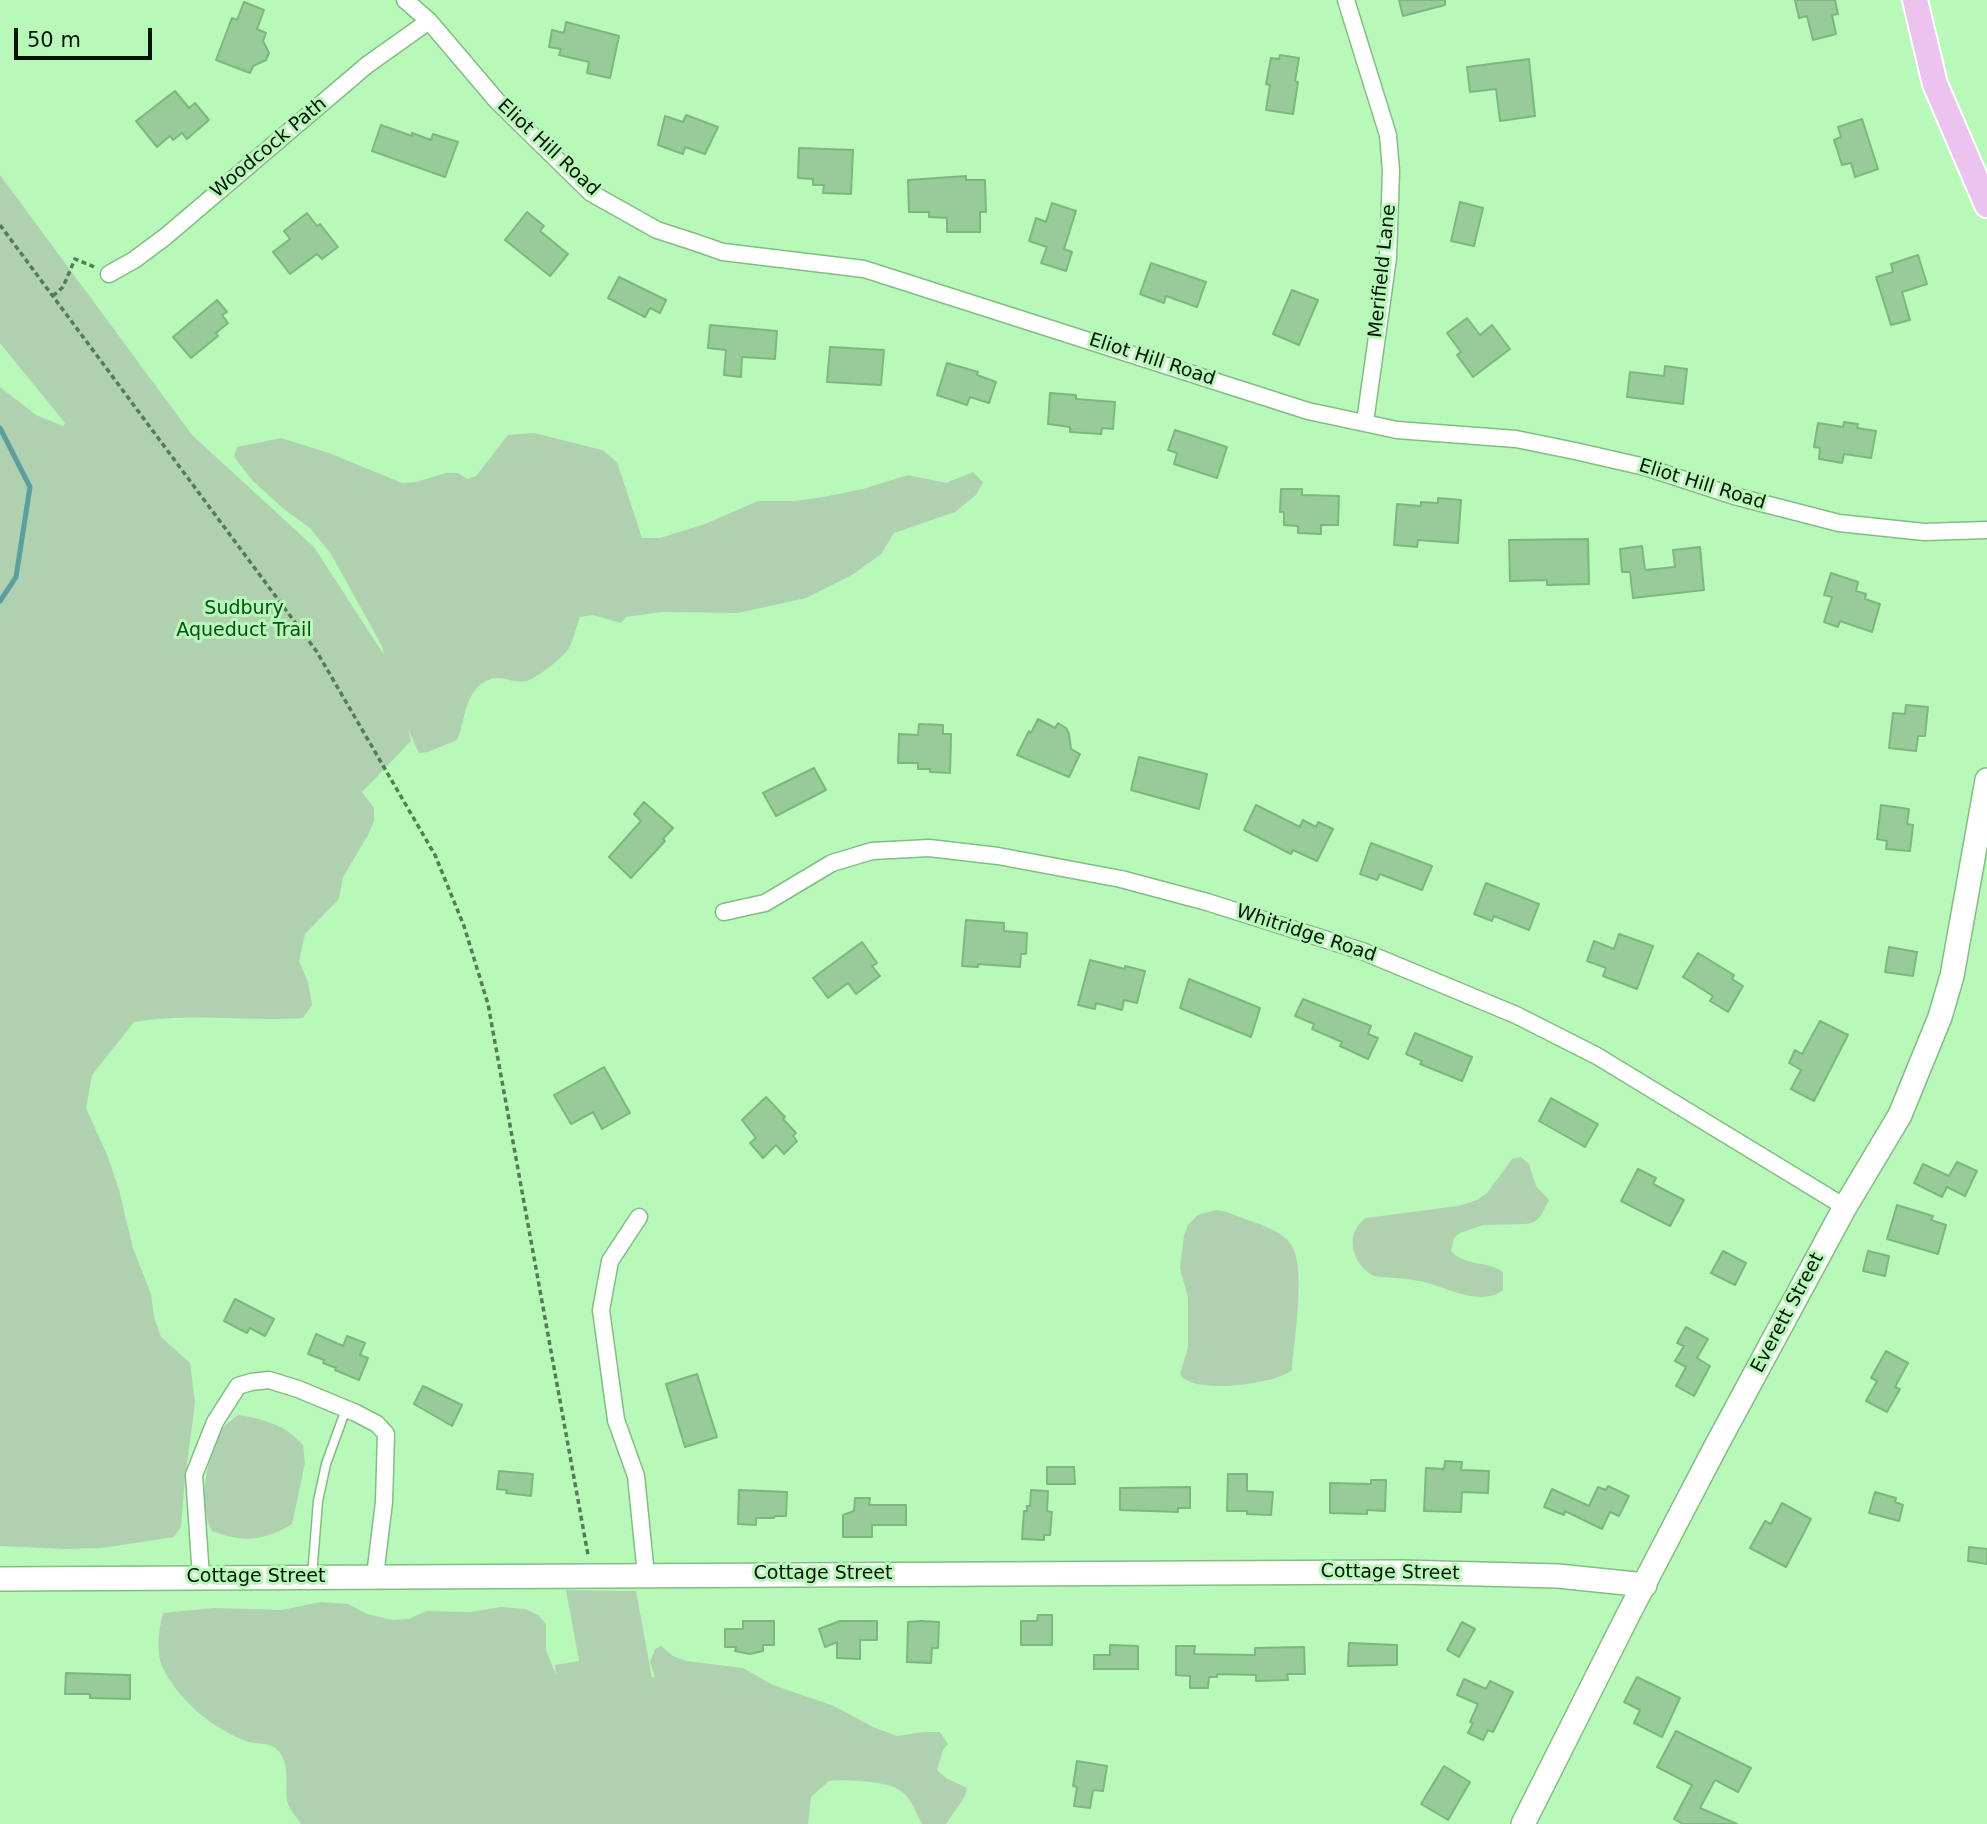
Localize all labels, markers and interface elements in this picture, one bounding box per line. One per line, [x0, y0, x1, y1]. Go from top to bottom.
scale bar [18, 14, 156, 58]
text: 50 m [27, 28, 81, 52]
street label: Woodcock Path [206, 93, 332, 203]
street label: Eliot Hill Road [492, 95, 604, 201]
street label: Merifield Lane [1365, 203, 1401, 339]
street label: Eliot Hill Road [1086, 329, 1218, 391]
street label: Eliot Hill Road [1636, 455, 1768, 515]
park label: Sudbury Aqueduct Trail [176, 598, 312, 642]
street label: Whitridge Road [1233, 901, 1379, 967]
street label: Everett Street [1747, 1249, 1829, 1377]
street label: Cottage Street [1320, 1560, 1460, 1586]
street label: Cottage Street [754, 1563, 892, 1585]
street label: Cottage Street [187, 1566, 325, 1588]

